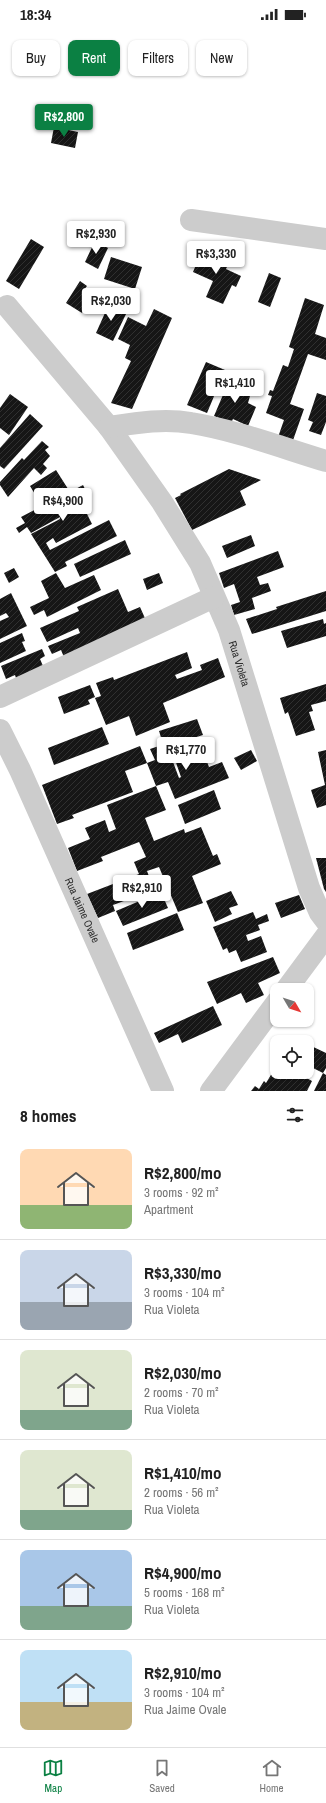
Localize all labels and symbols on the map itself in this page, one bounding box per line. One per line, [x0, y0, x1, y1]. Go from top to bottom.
pin: R$2,800 [27, 104, 101, 138]
pin: R$2,930 [59, 221, 133, 255]
pin: R$3,330 [179, 241, 253, 275]
pin: R$2,030 [74, 288, 148, 322]
pin: R$1,410 [198, 370, 272, 404]
pin: R$4,900 [26, 488, 100, 522]
street label: Rua Violeta [226, 639, 253, 688]
pin: R$1,770 [149, 737, 223, 771]
street label: Rua Jaime Ovale [62, 875, 103, 945]
pin: R$2,910 [105, 875, 179, 909]
north arrow [270, 983, 314, 1027]

